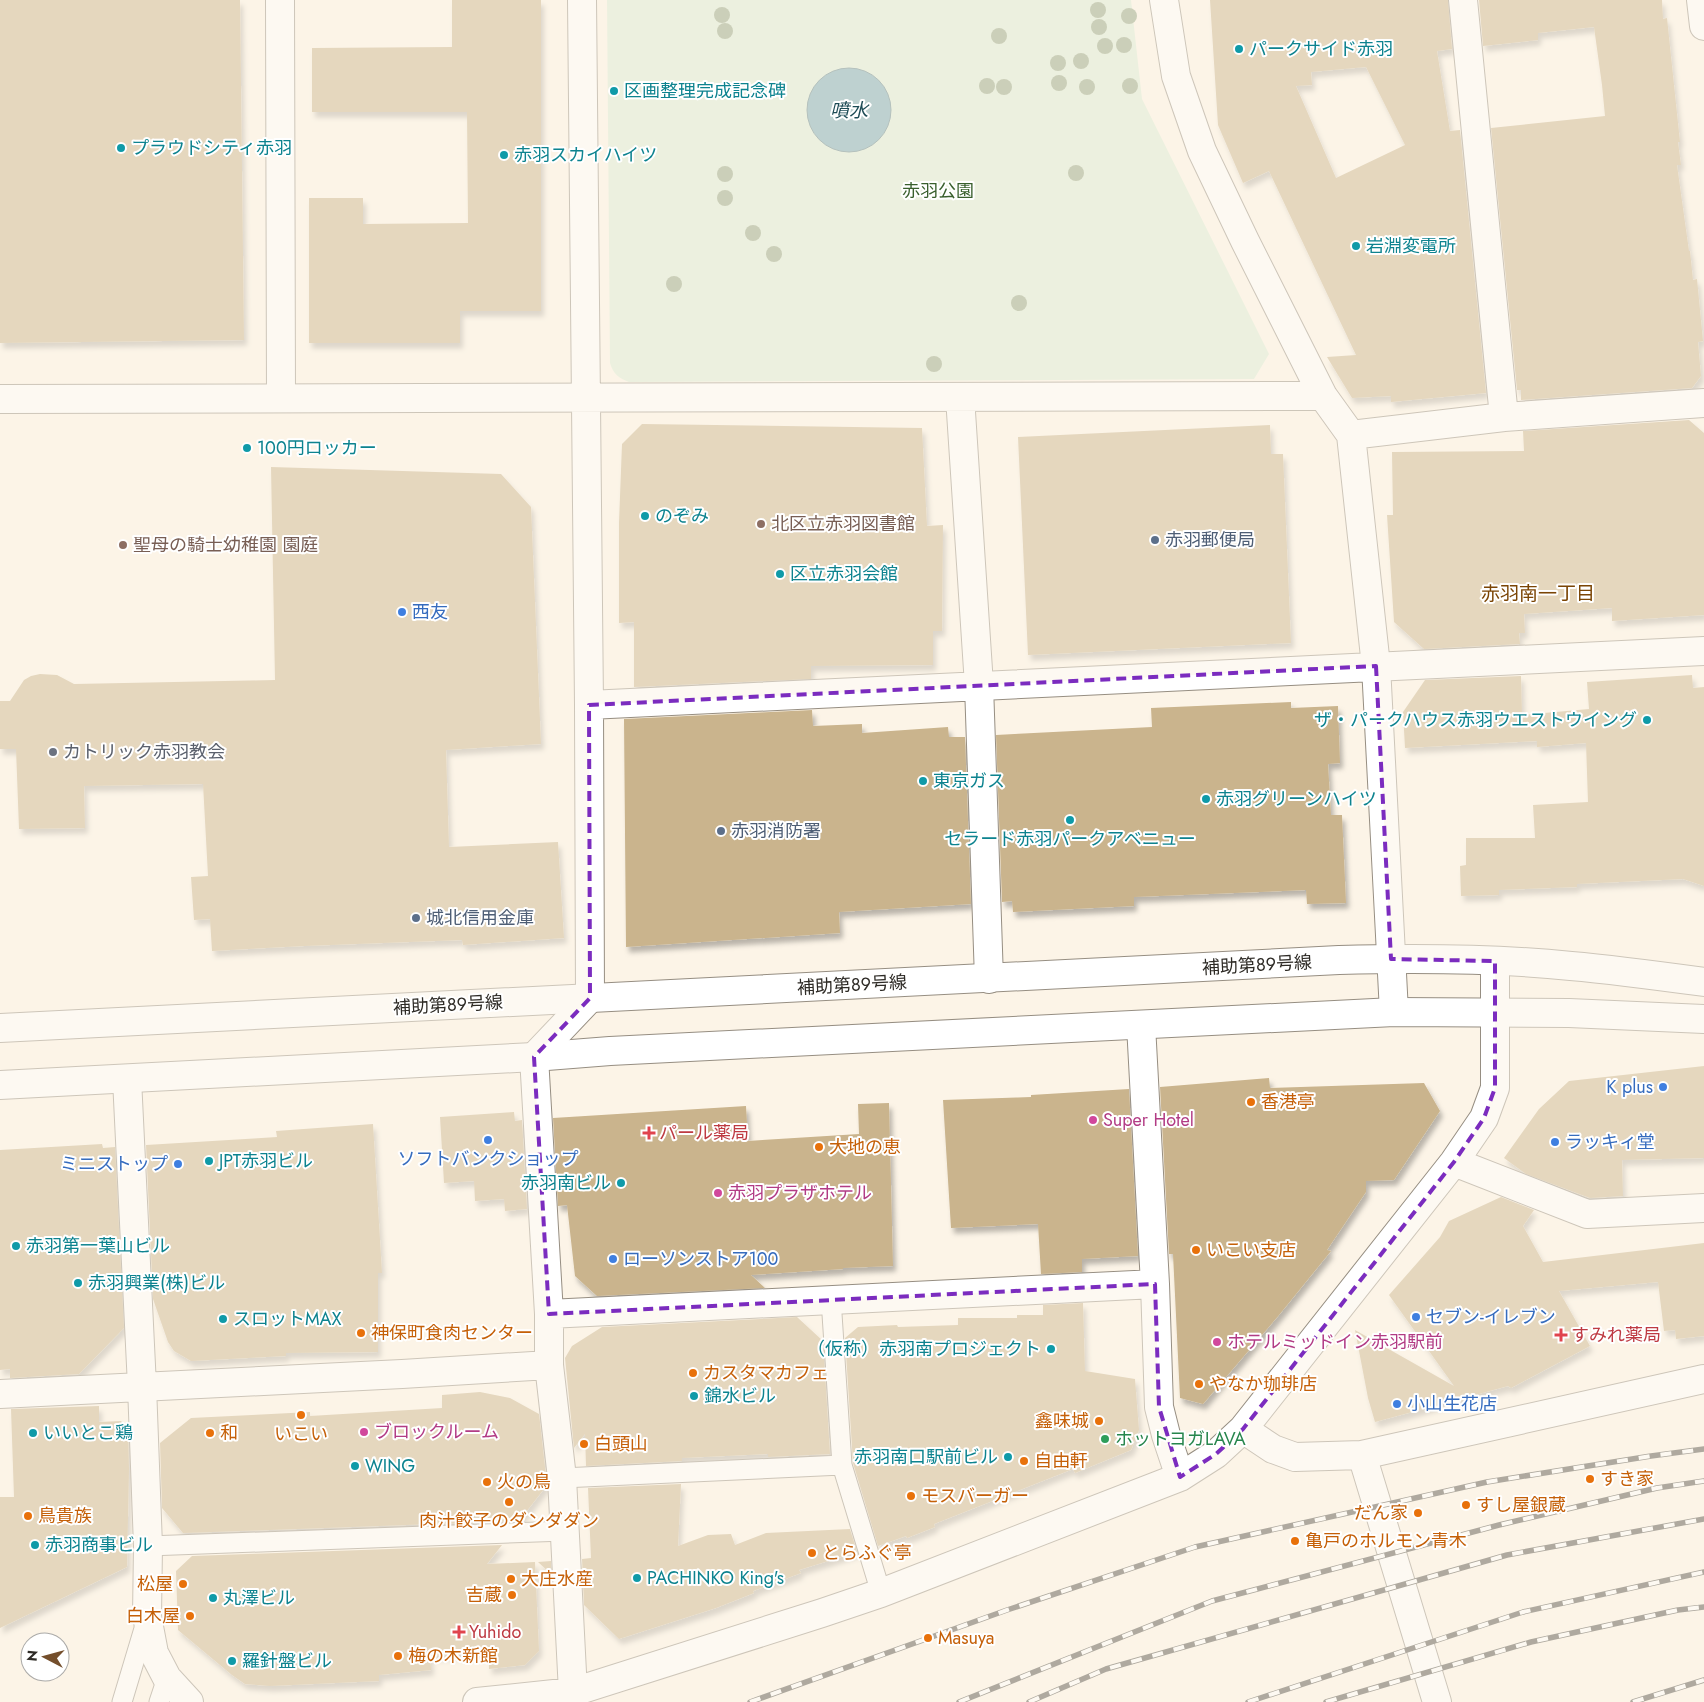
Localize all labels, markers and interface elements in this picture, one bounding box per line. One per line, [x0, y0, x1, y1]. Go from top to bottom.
place label: パークサイド赤羽 [1249, 36, 1393, 62]
marker: パークサイド赤羽 [1233, 43, 1245, 55]
place label: 区画整理完成記念碑 [624, 78, 786, 104]
marker: 区画整理完成記念碑 [608, 85, 620, 97]
water label: 噴水 [830, 97, 870, 124]
place label: プラウドシティ赤羽 [131, 135, 292, 161]
marker: プラウドシティ赤羽 [115, 142, 127, 154]
place label: 赤羽スカイハイツ [514, 142, 657, 168]
marker: 赤羽スカイハイツ [498, 149, 510, 161]
park label: 赤羽公園 [902, 178, 974, 204]
place label: 岩淵変電所 [1366, 233, 1456, 259]
marker: 岩淵変電所 [1350, 240, 1362, 252]
place label: 100円ロッカー [257, 435, 377, 461]
marker: 100円ロッカー [241, 442, 253, 454]
place label: のぞみ [655, 503, 709, 529]
marker: のぞみ [639, 510, 651, 522]
place label: 北区立赤羽図書館 [771, 511, 915, 537]
marker: 北区立赤羽図書館 [755, 518, 767, 530]
place label: 赤羽郵便局 [1165, 527, 1255, 553]
place label: 聖母の騎士幼稚園 園庭 [133, 532, 318, 558]
marker: 赤羽郵便局 [1149, 534, 1161, 546]
marker: 聖母の騎士幼稚園 園庭 [117, 539, 129, 551]
place label: 区立赤羽会館 [790, 561, 898, 587]
marker: 区立赤羽会館 [774, 568, 786, 580]
district label: 赤羽南一丁目 [1481, 580, 1595, 607]
place label: 西友 [412, 599, 448, 625]
marker: 西友 [396, 606, 408, 618]
place label: ザ・パークハウス赤羽ウエストウイング [1314, 707, 1637, 733]
marker: ザ・パークハウス赤羽ウエストウイング [1641, 714, 1653, 726]
place label: カトリック赤羽教会 [63, 739, 225, 765]
marker: カトリック赤羽教会 [47, 746, 59, 758]
place label: 東京ガス [933, 768, 1005, 794]
marker: 東京ガス [917, 775, 929, 787]
place label: 赤羽グリーンハイツ [1216, 786, 1377, 812]
marker: 赤羽グリーンハイツ [1200, 793, 1212, 805]
marker: セラード赤羽パークアベニュー [1064, 814, 1076, 826]
place label: 赤羽消防署 [731, 818, 821, 844]
marker: 赤羽消防署 [715, 825, 727, 837]
place label: セラード赤羽パークアベニュー [944, 826, 1196, 852]
place label: 城北信用金庫 [426, 905, 534, 931]
marker: 城北信用金庫 [410, 912, 422, 924]
street label: 補助第89号線 [1201, 949, 1313, 981]
street label: 補助第89号線 [796, 969, 908, 1001]
street label: 補助第89号線 [392, 989, 504, 1021]
place label: K plus [1606, 1074, 1653, 1100]
marker: K plus [1657, 1081, 1669, 1093]
place label: 香港亭 [1261, 1089, 1315, 1115]
marker: 香港亭 [1245, 1096, 1257, 1108]
place label: Super Hotel [1103, 1107, 1194, 1133]
marker: Super Hotel [1087, 1114, 1099, 1126]
place label: パール薬局 [659, 1120, 749, 1146]
marker: パール薬局 [643, 1127, 655, 1139]
place label: ラッキィ堂 [1565, 1129, 1655, 1155]
marker: ソフトバンクショップ [482, 1134, 494, 1146]
place label: 大地の恵 [829, 1134, 901, 1160]
marker: ラッキィ堂 [1549, 1136, 1561, 1148]
marker: 大地の恵 [813, 1141, 825, 1153]
place label: ソフトバンクショップ [398, 1146, 578, 1172]
place label: JPT赤羽ビル [217, 1148, 313, 1174]
place label: ミニストップ [60, 1151, 168, 1177]
marker: JPT赤羽ビル [203, 1155, 215, 1167]
marker: ミニストップ [172, 1158, 184, 1170]
place label: 赤羽南ビル [521, 1170, 611, 1196]
marker: 赤羽南ビル [615, 1177, 627, 1189]
place label: 赤羽プラザホテル [728, 1180, 872, 1206]
marker: 赤羽プラザホテル [712, 1187, 724, 1199]
place label: 赤羽第一葉山ビル [26, 1233, 170, 1259]
place label: いこい支店 [1206, 1237, 1296, 1263]
marker: 赤羽第一葉山ビル [10, 1240, 22, 1252]
marker: いこい支店 [1190, 1244, 1202, 1256]
place label: ローソンストア100 [623, 1246, 779, 1272]
marker: ローソンストア100 [607, 1253, 619, 1265]
place label: 赤羽興業(株)ビル [88, 1270, 225, 1296]
marker: 赤羽興業(株)ビル [72, 1277, 84, 1289]
place label: セブン-イレブン [1426, 1304, 1556, 1330]
place label: スロットMAX [233, 1306, 341, 1332]
marker: セブン-イレブン [1410, 1311, 1422, 1323]
marker: スロットMAX [217, 1313, 229, 1325]
place label: 神保町食肉センター [371, 1320, 533, 1346]
place label: すみれ薬局 [1571, 1322, 1661, 1348]
marker: 神保町食肉センター [355, 1327, 367, 1339]
place label: ホテルミッドイン赤羽駅前 [1227, 1329, 1443, 1355]
marker: すみれ薬局 [1555, 1329, 1567, 1341]
place label: （仮称）赤羽南プロジェクト [807, 1336, 1041, 1362]
marker: ホテルミッドイン赤羽駅前 [1211, 1336, 1223, 1348]
marker: （仮称）赤羽南プロジェクト [1045, 1343, 1057, 1355]
place label: カスタマカフェ [703, 1360, 829, 1386]
marker: カスタマカフェ [687, 1367, 699, 1379]
place label: やなか珈琲店 [1209, 1371, 1317, 1397]
marker: やなか珈琲店 [1193, 1378, 1205, 1390]
place label: 錦水ビル [704, 1383, 776, 1409]
marker: 錦水ビル [688, 1390, 700, 1402]
place label: 小山生花店 [1407, 1391, 1497, 1417]
marker: 小山生花店 [1391, 1398, 1403, 1410]
place label: 鑫味城 [1035, 1408, 1089, 1434]
marker: いこい [295, 1409, 307, 1421]
marker: 鑫味城 [1093, 1415, 1105, 1427]
place label: ブロックルーム [374, 1419, 499, 1445]
place label: いいとこ鶏 [43, 1420, 133, 1446]
place label: 和 [220, 1420, 238, 1446]
place label: いこい [274, 1421, 328, 1447]
marker: ブロックルーム [358, 1426, 370, 1438]
place label: ホットヨガLAVA [1115, 1426, 1246, 1452]
marker: いいとこ鶏 [27, 1427, 39, 1439]
marker: 和 [204, 1427, 216, 1439]
place label: 白頭山 [594, 1431, 648, 1457]
marker: ホットヨガLAVA [1099, 1433, 1111, 1445]
marker: 白頭山 [578, 1438, 590, 1450]
place label: 赤羽南口駅前ビル [854, 1444, 998, 1470]
place label: 自由軒 [1034, 1448, 1088, 1474]
marker: 赤羽南口駅前ビル [1002, 1451, 1014, 1463]
place label: WING [365, 1453, 415, 1479]
marker: 自由軒 [1018, 1455, 1030, 1467]
marker: WING [349, 1460, 361, 1472]
place label: すき家 [1600, 1466, 1654, 1492]
place label: 火の鳥 [497, 1469, 551, 1495]
marker: すき家 [1584, 1473, 1596, 1485]
marker: 火の鳥 [481, 1476, 493, 1488]
place label: モスバーガー [921, 1483, 1029, 1509]
marker: モスバーガー [905, 1490, 917, 1502]
place label: すし屋銀蔵 [1476, 1492, 1566, 1518]
marker: 肉汁餃子のダンダダン [503, 1496, 515, 1508]
marker: すし屋銀蔵 [1460, 1499, 1472, 1511]
place label: だん家 [1354, 1500, 1408, 1526]
place label: 鳥貴族 [38, 1503, 92, 1529]
marker: だん家 [1412, 1507, 1424, 1519]
place label: 肉汁餃子のダンダダン [419, 1508, 599, 1534]
marker: 鳥貴族 [22, 1510, 34, 1522]
place label: 亀戸のホルモン青木 [1305, 1528, 1467, 1554]
place label: 赤羽商事ビル [45, 1532, 153, 1558]
marker: 亀戸のホルモン青木 [1289, 1535, 1301, 1547]
marker: 赤羽商事ビル [29, 1539, 41, 1551]
place label: とらふぐ亭 [822, 1540, 912, 1566]
marker: とらふぐ亭 [806, 1547, 818, 1559]
place label: PACHINKO King's [647, 1565, 784, 1591]
place label: 大庄水産 [521, 1566, 593, 1592]
place label: 松屋 [137, 1571, 173, 1597]
marker: PACHINKO King's [631, 1572, 643, 1584]
marker: 大庄水産 [505, 1573, 517, 1585]
marker: 松屋 [177, 1578, 189, 1590]
place label: 吉蔵 [466, 1582, 502, 1608]
place label: 丸澤ビル [223, 1585, 295, 1611]
marker: 吉蔵 [506, 1589, 518, 1601]
marker: 丸澤ビル [207, 1592, 219, 1604]
place label: 白木屋 [126, 1603, 180, 1629]
marker: 白木屋 [184, 1610, 196, 1622]
place label: Yuhido [469, 1619, 521, 1645]
place label: Masuya [938, 1625, 995, 1651]
marker: Yuhido [453, 1626, 465, 1638]
north arrow [20, 1632, 70, 1682]
marker: Masuya [922, 1632, 934, 1644]
place label: 梅の木新館 [408, 1643, 498, 1669]
place label: 羅針盤ビル [242, 1648, 332, 1674]
text: N [22, 1649, 43, 1662]
marker: 梅の木新館 [392, 1650, 404, 1662]
marker: 羅針盤ビル [226, 1655, 238, 1667]

